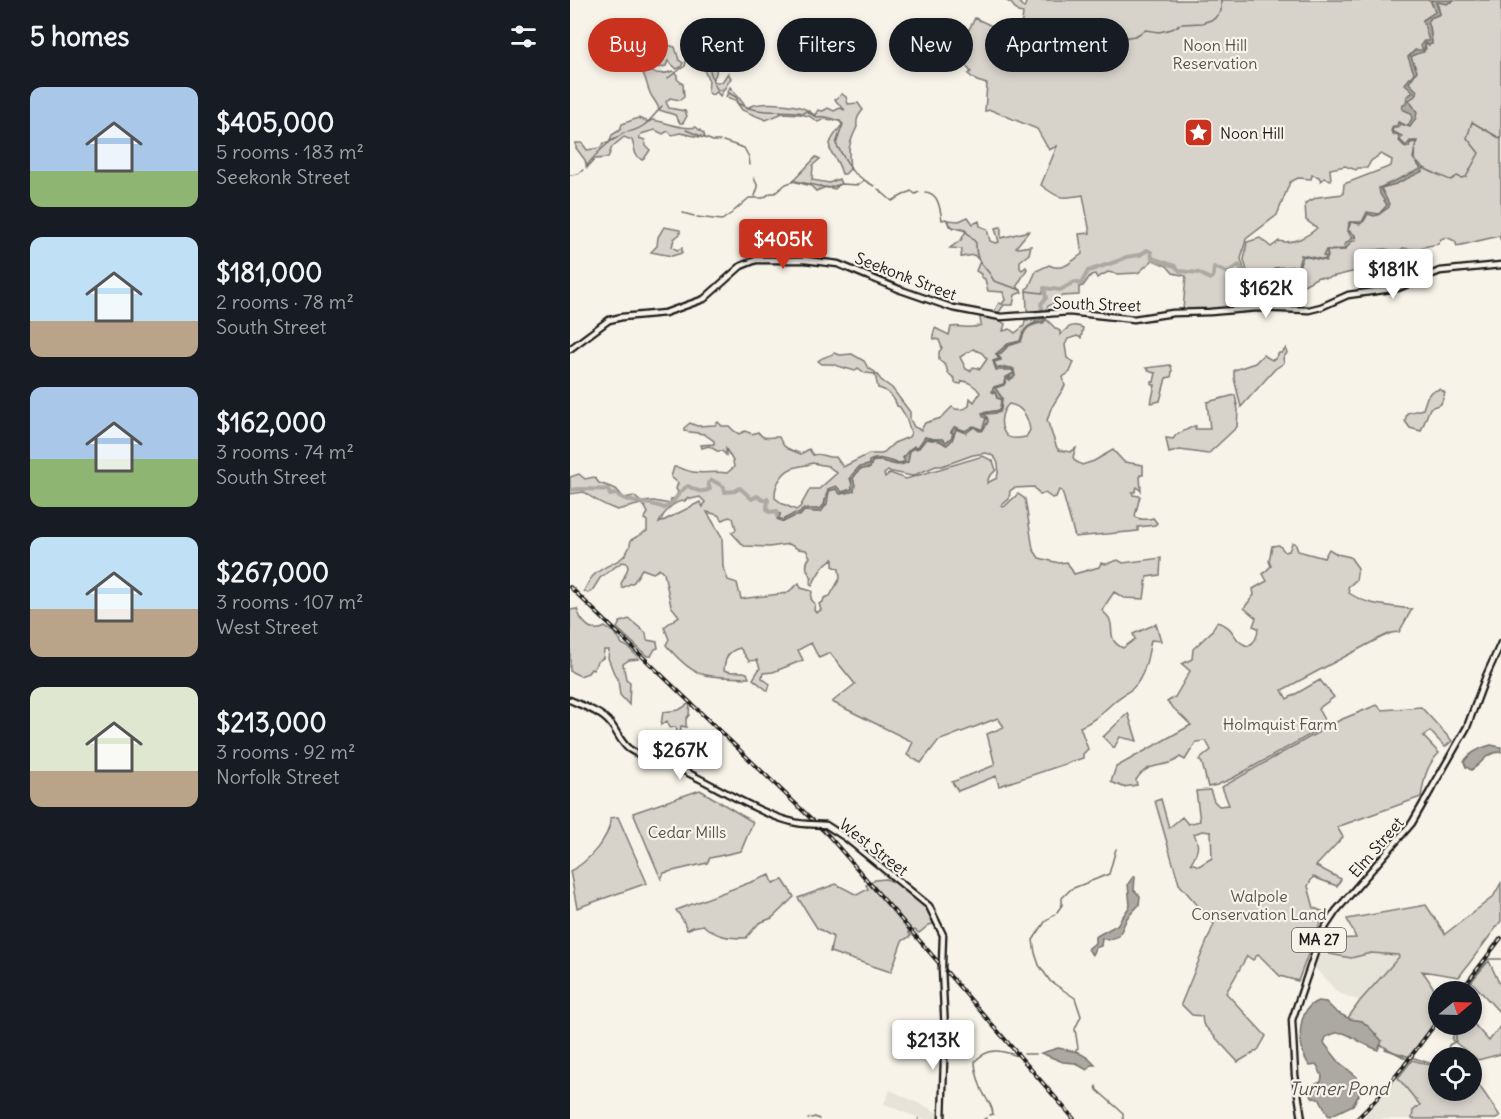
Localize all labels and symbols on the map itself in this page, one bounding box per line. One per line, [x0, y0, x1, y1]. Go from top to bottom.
park label: Noon Hill Reservation [1173, 35, 1257, 73]
place icon: Noon Hill [1183, 117, 1215, 149]
place label: Noon Hill [1220, 123, 1284, 143]
pin: $405K [741, 219, 825, 270]
street label: Seekonk Street [852, 247, 960, 305]
pin: $181K [1351, 249, 1435, 300]
pin: $162K [1224, 268, 1308, 319]
street label: South Street [1052, 292, 1142, 316]
park label: Holmquist Farm [1223, 714, 1337, 734]
pin: $267K [638, 730, 722, 781]
street label: Elm Street [1344, 812, 1408, 881]
street label: West Street [836, 814, 913, 880]
park label: Cedar Mills [648, 822, 726, 842]
park label: Walpole Conservation Land [1191, 886, 1327, 924]
road number: MA 27 [1292, 928, 1346, 952]
north arrow [1428, 981, 1482, 1035]
pin: $213K [891, 1020, 975, 1071]
water label: Turner Pond [1289, 1077, 1391, 1100]

